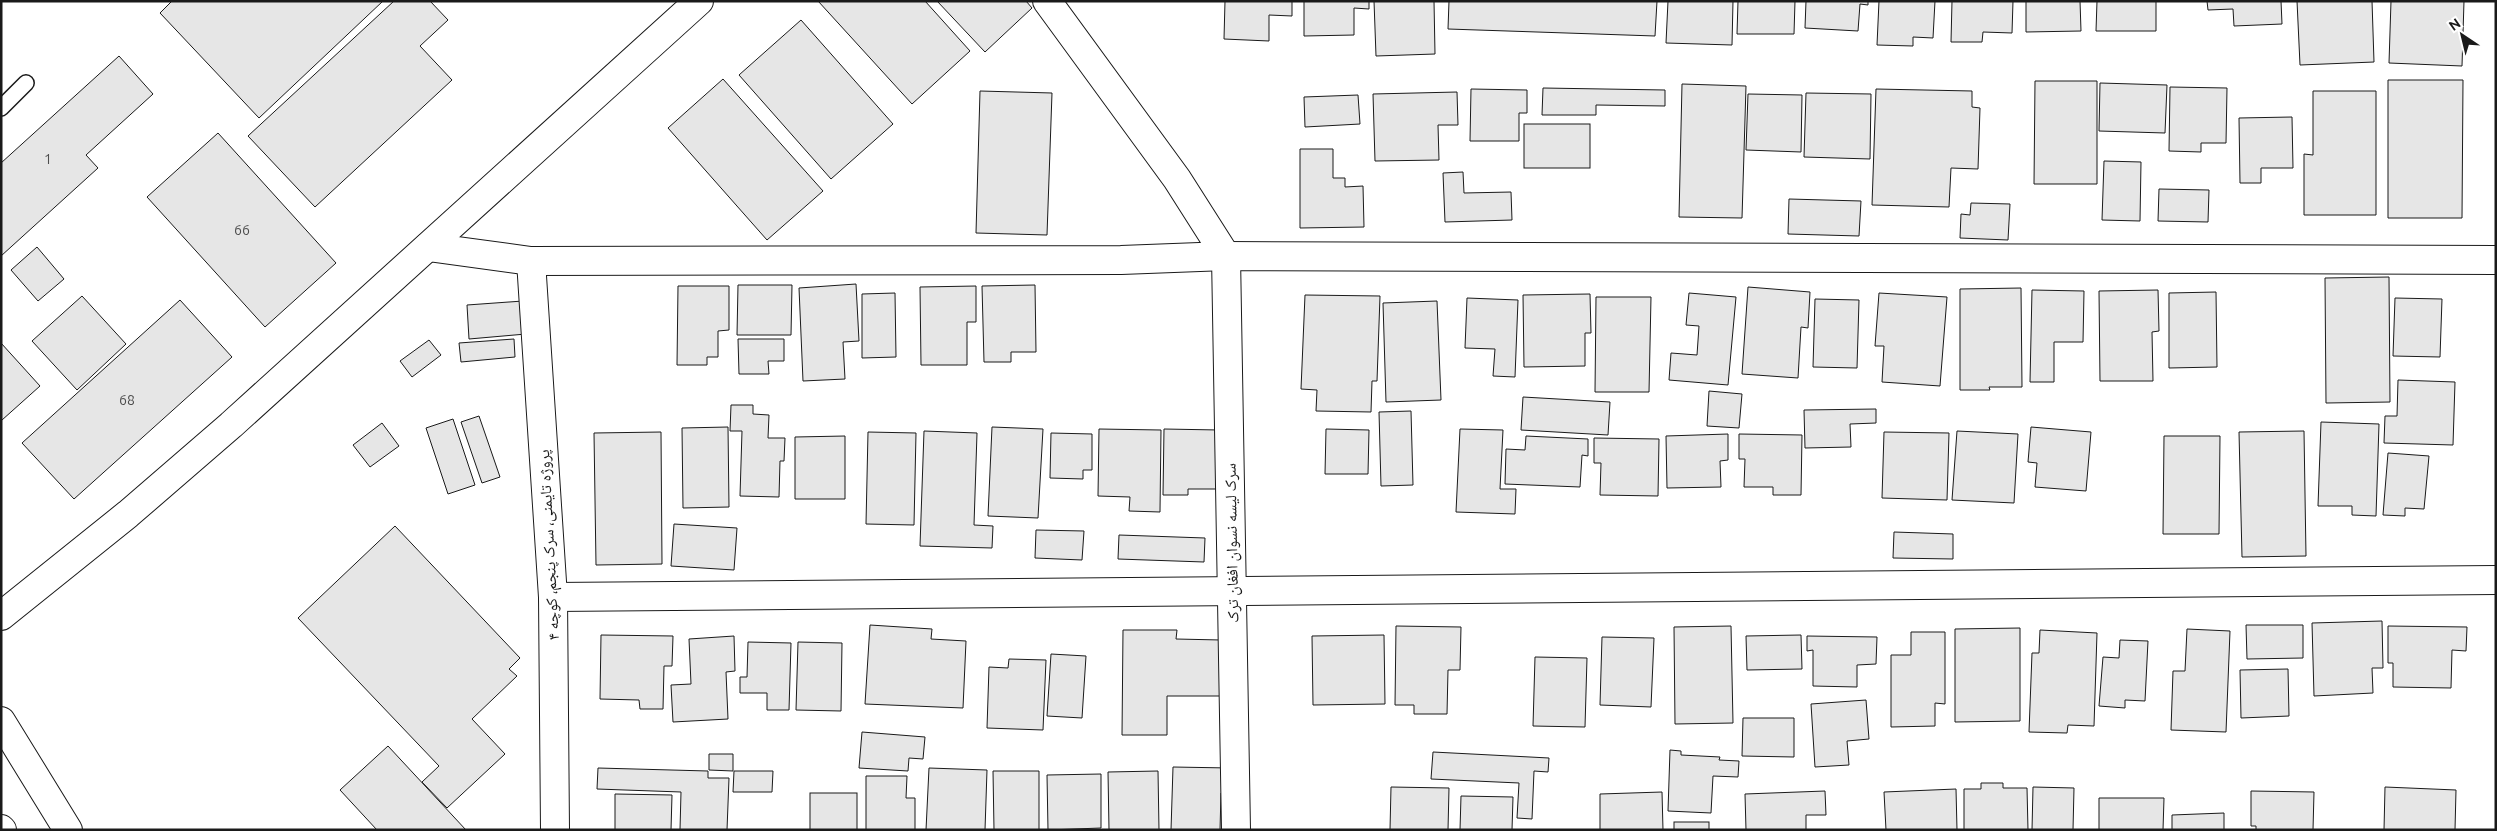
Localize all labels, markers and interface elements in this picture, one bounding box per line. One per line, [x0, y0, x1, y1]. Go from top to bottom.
north arrow [2437, 10, 2487, 60]
text: N [2446, 15, 2463, 34]
house number: 1 [44, 151, 52, 167]
house number: 66 [234, 222, 250, 238]
house number: 68 [119, 392, 135, 408]
street label: پروژه تایمنی، سرک پنجم، کوچه ۴ [534, 449, 564, 641]
street label: سرک لیسه نسوان افغان‌ ترک [1221, 463, 1243, 623]

